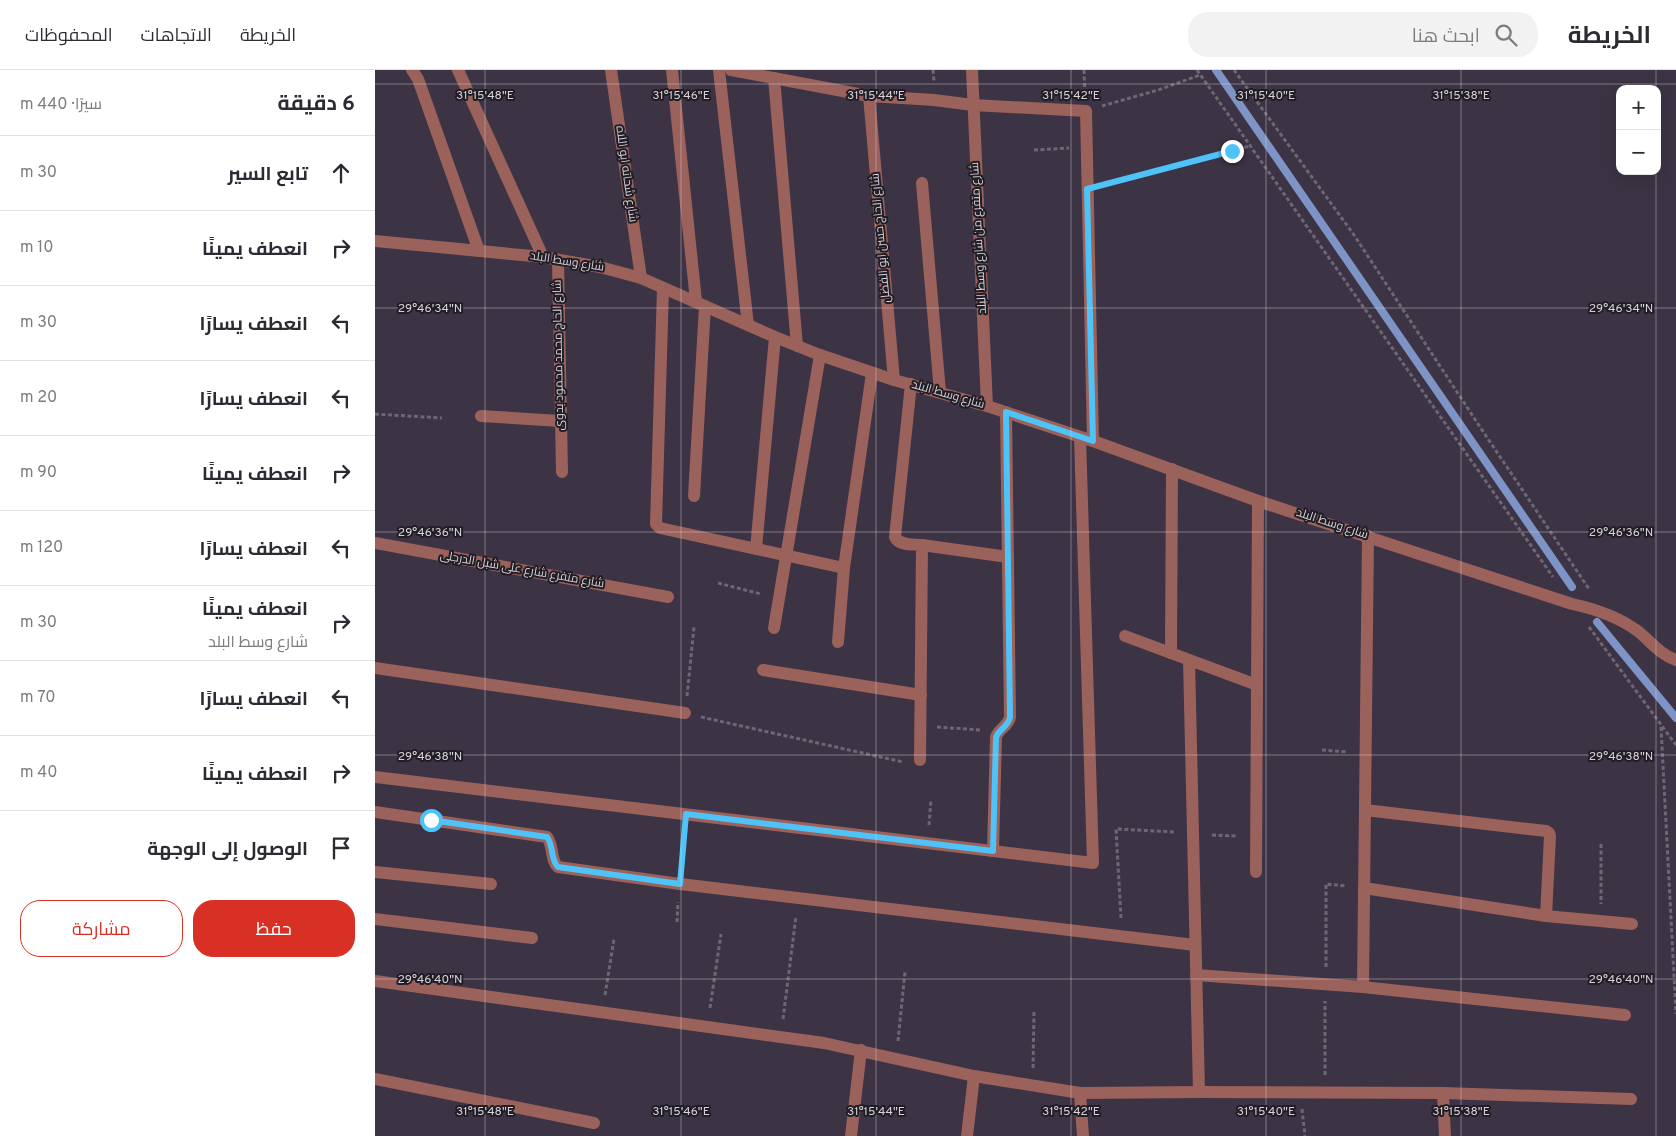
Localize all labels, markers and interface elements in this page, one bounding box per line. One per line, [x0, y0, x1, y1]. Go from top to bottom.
search box [1188, 12, 1538, 57]
icon: search [1492, 21, 1520, 49]
text: الخريطة [1568, 22, 1651, 52]
text: المحفوظات [25, 25, 113, 48]
text: الاتجاهات [141, 25, 212, 48]
text: الخريطة [240, 25, 296, 48]
text: ابحث هنا [1412, 25, 1480, 49]
map controls [1616, 85, 1661, 175]
button: + [1616, 85, 1661, 130]
text: 31°15'48"E [456, 88, 514, 104]
text: 31°15'46"E [652, 88, 710, 104]
text: 31°15'44"E [847, 88, 905, 104]
text: 31°15'42"E [1042, 88, 1100, 104]
text: 31°15'40"E [1237, 88, 1295, 104]
text: 31°15'38"E [1432, 88, 1490, 104]
text: 6 دقيقة [277, 91, 355, 118]
text: سيرًا · 440 m [20, 95, 102, 115]
street label: شارع شحاته ابو اللاه [611, 125, 641, 223]
button: − [1616, 130, 1661, 175]
route end [1221, 140, 1244, 163]
icon: ahead [327, 159, 355, 187]
street label: شارع متفرع من شارع وسط البلد [967, 162, 991, 314]
text: 30 m [20, 163, 57, 183]
text: تابع السير [228, 163, 308, 187]
street label: شارع الحاج حسن ابو الفضل [867, 172, 895, 304]
icon: right [327, 234, 355, 262]
text: 10 m [20, 238, 54, 258]
text: انعطف يمينًا [202, 238, 308, 262]
street label: شارع وسط البلد [529, 248, 605, 276]
street label: شارع الحاج محمد محمود بدوى [550, 279, 568, 431]
text: 29°46'34"N [398, 301, 462, 317]
text: 29°46'34"N [1589, 301, 1653, 317]
icon: left [327, 309, 355, 337]
text: 30 m [20, 313, 57, 333]
text: انعطف يسارًا [200, 313, 308, 337]
street label: شارع وسط البلد [910, 377, 986, 413]
icon: left [327, 384, 355, 412]
text: 20 m [20, 388, 57, 408]
text: انعطف يسارًا [200, 388, 308, 412]
icon: right [327, 459, 355, 487]
text: 90 m [20, 463, 57, 483]
text: انعطف يمينًا [202, 463, 308, 487]
street label: شارع وسط البلد [1294, 505, 1370, 543]
text: 29°46'36"N [398, 525, 462, 541]
text: 29°46'36"N [1589, 525, 1653, 541]
icon: left [327, 534, 355, 562]
text: 120 m [20, 538, 63, 558]
text: انعطف يسارًا [200, 538, 308, 562]
street label: شارع متفرع شارع على شبل الدرجلى [439, 548, 606, 592]
text: انعطف يمينًا [202, 598, 308, 622]
icon: right [327, 609, 355, 637]
text: 30 m [20, 613, 57, 633]
text: شارع وسط البلد [208, 633, 308, 653]
icon: left [327, 684, 355, 712]
text: 70 m [20, 688, 55, 708]
text: انعطف يسارًا [200, 688, 308, 712]
text: 29°46'38"N [398, 749, 462, 765]
text: 29°46'38"N [1589, 749, 1653, 765]
icon: right [327, 759, 355, 787]
text: 40 m [20, 763, 58, 783]
text: انعطف يمينًا [202, 763, 308, 787]
route start [420, 809, 443, 832]
icon: arrive [327, 834, 355, 862]
text: الوصول إلى الوجهة [147, 838, 308, 862]
button: مشاركة [20, 900, 183, 957]
button: حفظ [193, 900, 355, 957]
text: 29°46'40"N [397, 972, 463, 988]
text: 29°46'40"N [1588, 972, 1654, 988]
text: 31°15'48"E [456, 1104, 514, 1120]
text: 31°15'46"E [652, 1104, 710, 1120]
text: 31°15'44"E [847, 1104, 905, 1120]
text: 31°15'42"E [1042, 1104, 1100, 1120]
text: 31°15'40"E [1237, 1104, 1295, 1120]
text: 31°15'38"E [1432, 1104, 1490, 1120]

